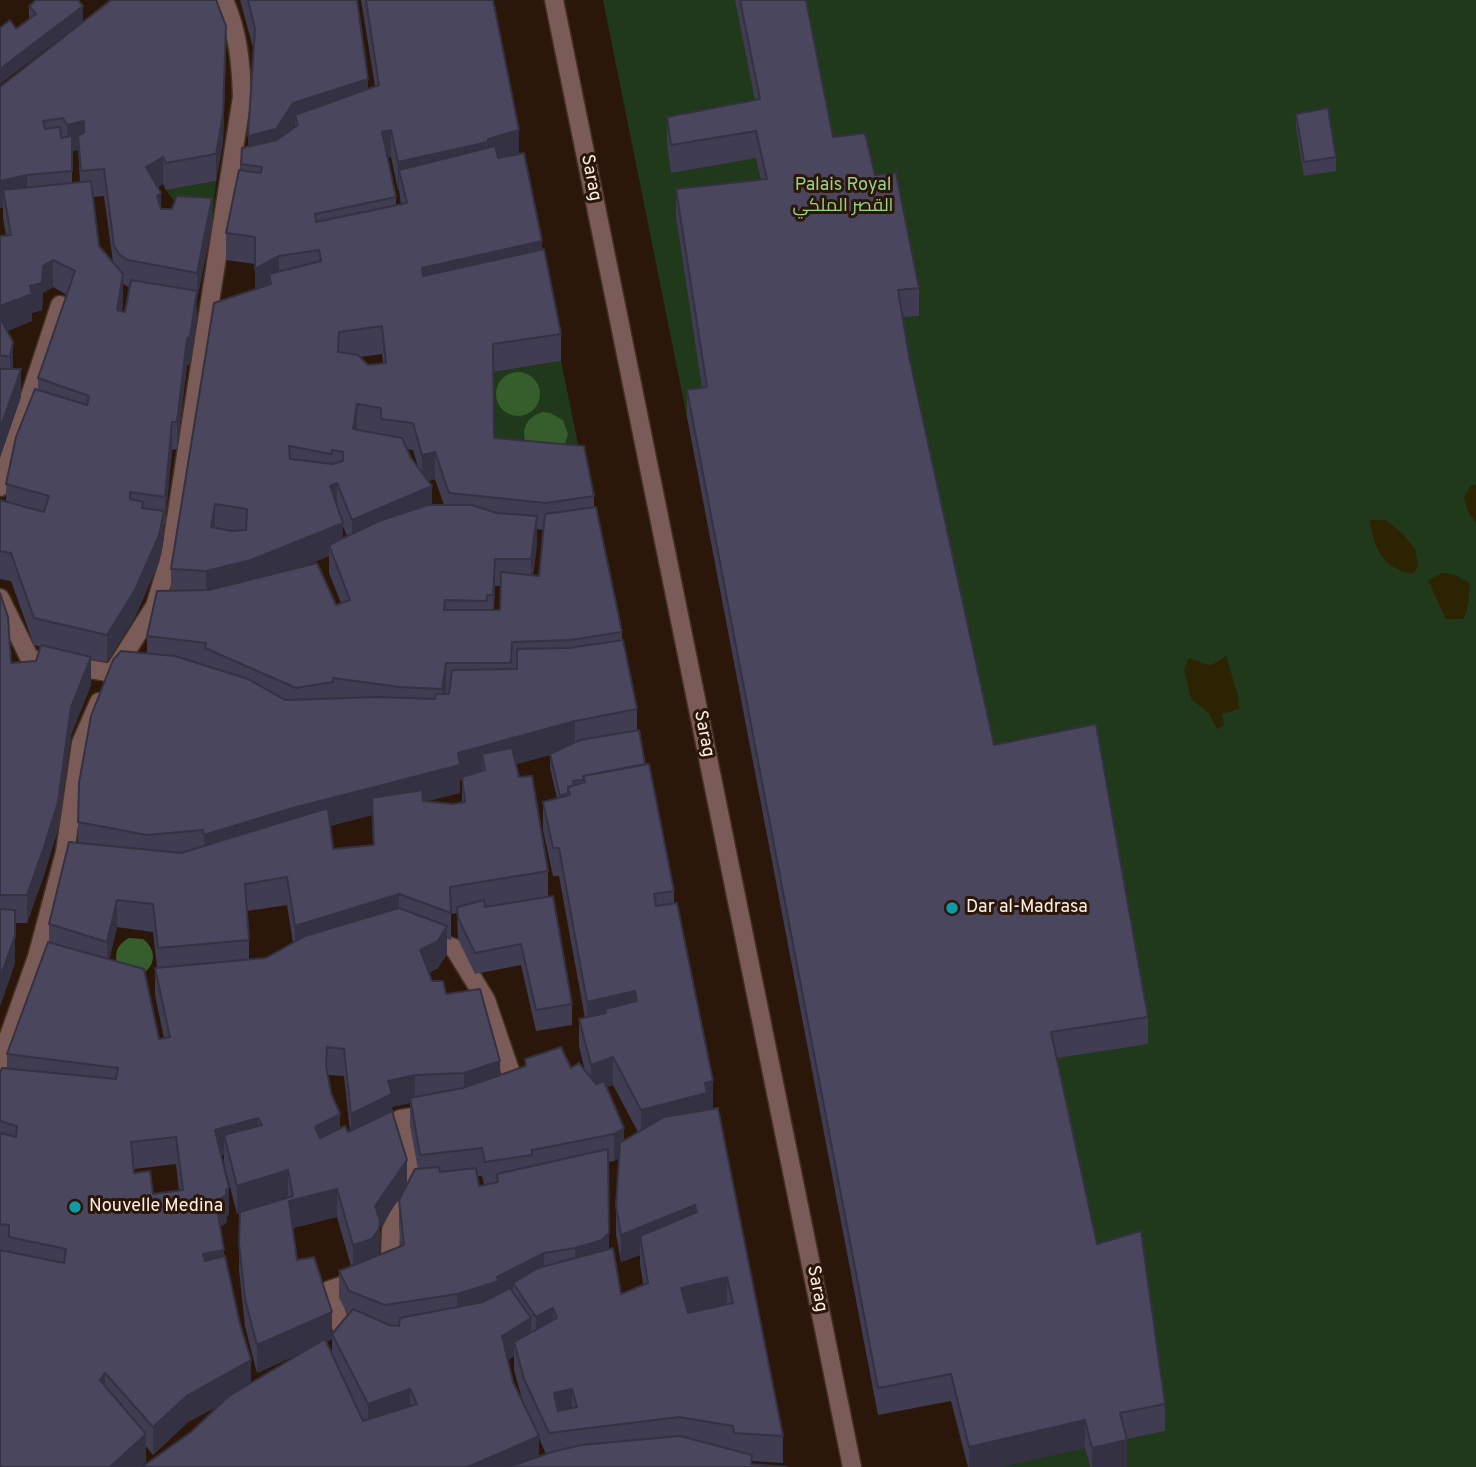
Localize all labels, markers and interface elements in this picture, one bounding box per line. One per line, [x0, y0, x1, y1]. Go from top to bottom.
street label: Sarag [575, 153, 605, 203]
park label: Palais Royal القصر الملكي [793, 175, 893, 218]
street label: Sarag [688, 709, 718, 759]
place label: Dar al-Madrasa [966, 897, 1088, 919]
marker: Dar al-Madrasa [944, 900, 960, 916]
place label: Nouvelle Medina [89, 1196, 223, 1218]
marker: Nouvelle Medina [67, 1199, 83, 1215]
street label: Sarag [801, 1264, 831, 1314]

